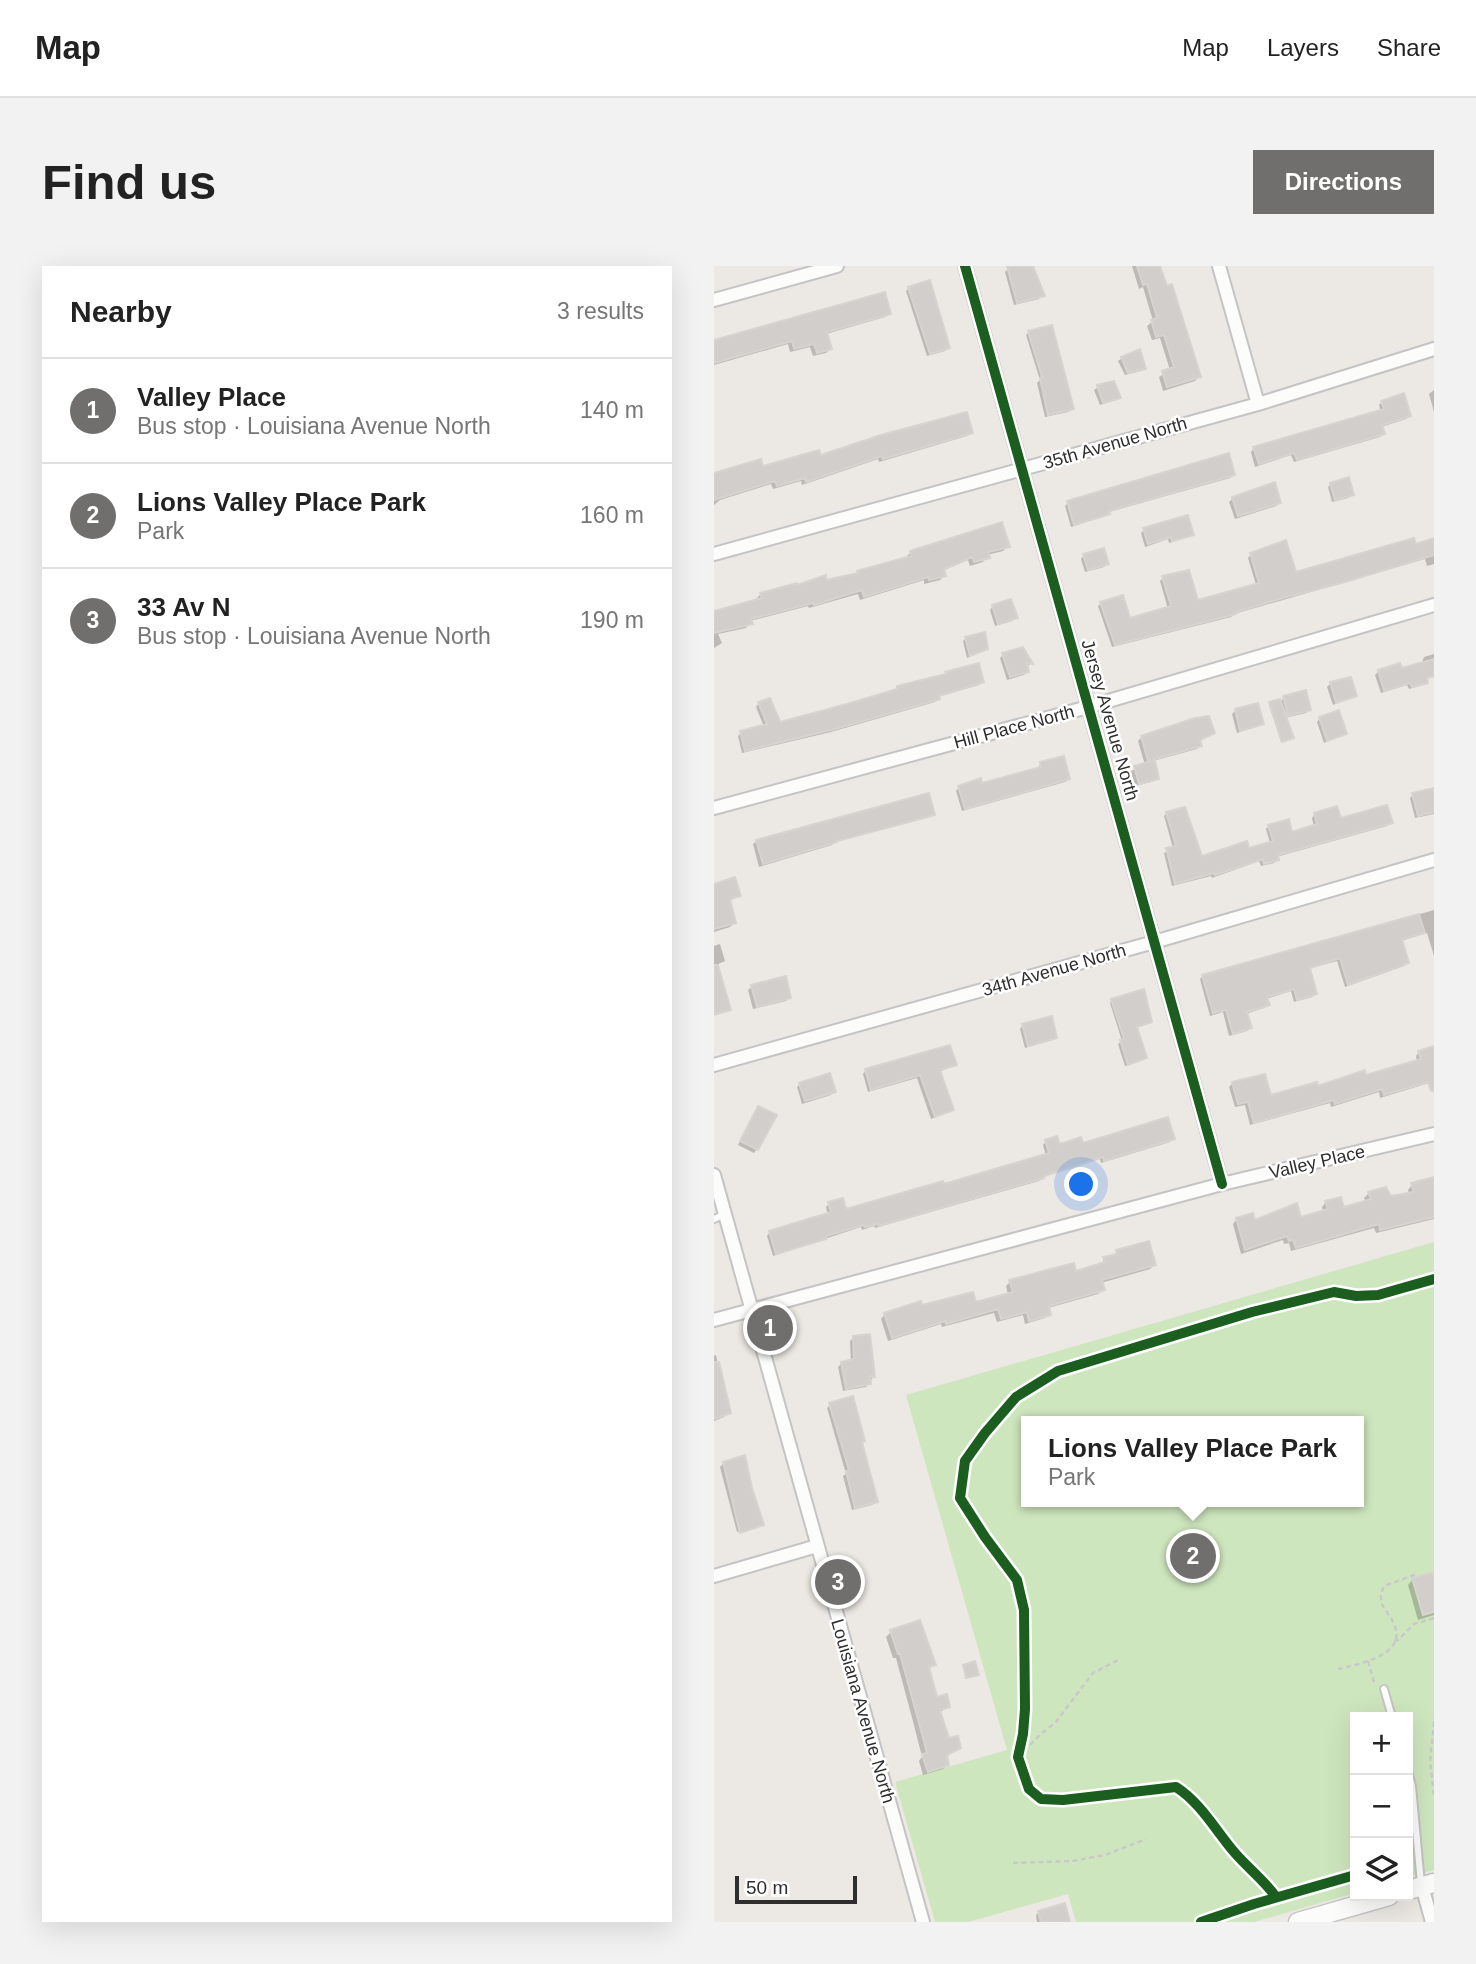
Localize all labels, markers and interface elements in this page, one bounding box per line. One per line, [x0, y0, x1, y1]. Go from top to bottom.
text: Map [35, 29, 101, 66]
text: Map [1182, 34, 1229, 61]
text: Layers [1267, 34, 1339, 61]
text: Share [1377, 34, 1441, 61]
button: Directions [1253, 150, 1434, 214]
text: Find us [42, 155, 216, 209]
text: Nearby [70, 295, 172, 328]
text: 3 results [557, 298, 644, 324]
text: Valley Place [137, 382, 286, 412]
text: 1 [87, 397, 99, 423]
text: 140 m [580, 397, 644, 423]
text: Bus stop · Louisiana Avenue North [137, 413, 491, 439]
street label: 35th Avenue North [1041, 413, 1189, 473]
text: Lions Valley Place Park [137, 487, 426, 517]
text: 2 [87, 502, 99, 528]
text: 160 m [580, 502, 644, 528]
text: Park [137, 518, 184, 544]
text: 33 Av N [137, 592, 230, 622]
text: 3 [87, 607, 99, 633]
text: 190 m [580, 607, 644, 633]
text: Bus stop · Louisiana Avenue North [137, 623, 491, 649]
street label: Jersey Avenue North [1077, 637, 1143, 803]
street label: Hill Place North [952, 701, 1076, 753]
street label: 34th Avenue North [980, 940, 1128, 1000]
street label: Valley Place [1267, 1141, 1367, 1183]
your location [1064, 1167, 1098, 1201]
pin: 1 [747, 1302, 793, 1354]
popup [1021, 1416, 1364, 1507]
text: Lions Valley Place Park [1048, 1433, 1337, 1463]
text: Park [1048, 1464, 1095, 1490]
pin: 2 [1170, 1530, 1216, 1582]
pin: 3 [815, 1556, 861, 1608]
street label: Louisiana Avenue North [827, 1617, 899, 1805]
map controls [1350, 1712, 1413, 1901]
button: + [1350, 1712, 1413, 1775]
button: − [1350, 1775, 1413, 1838]
button: layers [1350, 1838, 1413, 1901]
scale bar [735, 1873, 858, 1905]
text: 50 m [746, 1877, 788, 1898]

